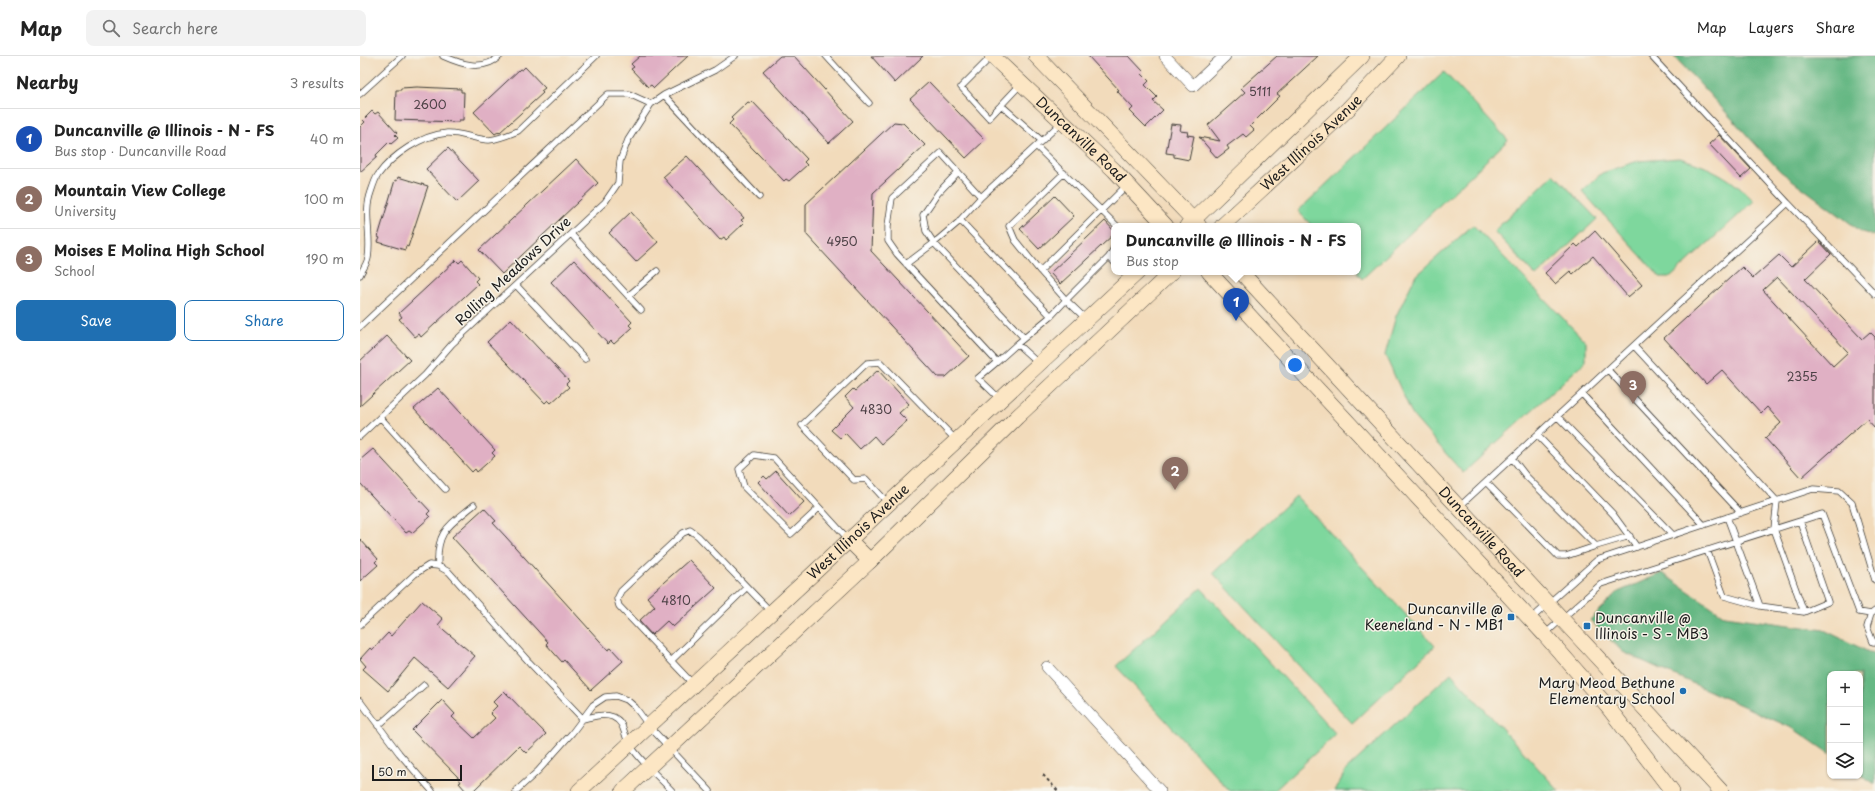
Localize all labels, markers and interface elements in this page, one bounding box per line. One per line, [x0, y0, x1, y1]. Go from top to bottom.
search box [86, 10, 366, 46]
text: Map [20, 14, 62, 42]
text: Search here [132, 16, 218, 39]
icon: search [100, 17, 122, 39]
text: Map [1697, 17, 1727, 38]
text: Layers [1749, 17, 1794, 38]
text: Share [1816, 17, 1855, 38]
text: Nearby [16, 69, 78, 95]
text: 3 results [290, 73, 344, 92]
house number: 5111 [1249, 82, 1271, 100]
street label: West Illinois Avenue [1255, 89, 1367, 195]
street label: Duncanville Road [1032, 91, 1131, 187]
house number: 2600 [413, 95, 447, 113]
text: Duncanville @ Illinois - N - FS [54, 118, 274, 141]
text: 1 [26, 129, 32, 148]
text: 40 m [310, 129, 344, 148]
text: Bus stop · Duncanville Road [54, 141, 227, 160]
text: Mountain View College [54, 178, 226, 201]
text: 2 [24, 189, 34, 208]
text: 100 m [304, 189, 344, 208]
text: University [54, 201, 116, 220]
street label: Rolling Meadows Drive [450, 211, 575, 330]
popup [1111, 223, 1361, 275]
text: Duncanville @ Illinois - N - FS [1126, 228, 1346, 251]
house number: 4950 [826, 232, 858, 250]
text: Moises E Molina High School [54, 238, 265, 261]
text: 3 [25, 249, 33, 268]
text: 190 m [305, 249, 344, 268]
text: Bus stop [1126, 251, 1179, 270]
text: School [54, 261, 95, 280]
pin: 1 [1223, 288, 1249, 321]
button: Save [16, 300, 176, 341]
button: Share [184, 300, 344, 341]
your location [1285, 355, 1305, 375]
house number: 2355 [1787, 367, 1817, 385]
pin: 3 [1620, 371, 1646, 404]
house number: 4830 [860, 400, 892, 418]
pin: 2 [1162, 457, 1188, 490]
street label: West Illinois Avenue [802, 478, 914, 584]
street label: Duncanville Road [1434, 481, 1529, 582]
house number: 4810 [661, 591, 691, 609]
place label: Duncanville @ Keeneland - N - MB1 [1365, 598, 1503, 635]
place label: Duncanville @ Illinois - S - MB3 [1595, 607, 1709, 644]
marker: Duncanville @ Keeneland - N - MB1 [1506, 612, 1516, 622]
marker: Duncanville @ Illinois - S - MB3 [1582, 621, 1592, 631]
map controls [1827, 671, 1863, 779]
button: + [1827, 671, 1863, 707]
place label: Mary Meod Bethune Elementary School [1539, 672, 1675, 709]
marker: Mary Meod Bethune Elementary School [1678, 686, 1688, 696]
button: − [1827, 707, 1863, 743]
button: layers [1827, 743, 1863, 779]
scale bar [372, 763, 462, 782]
text: 50 m [378, 763, 407, 780]

